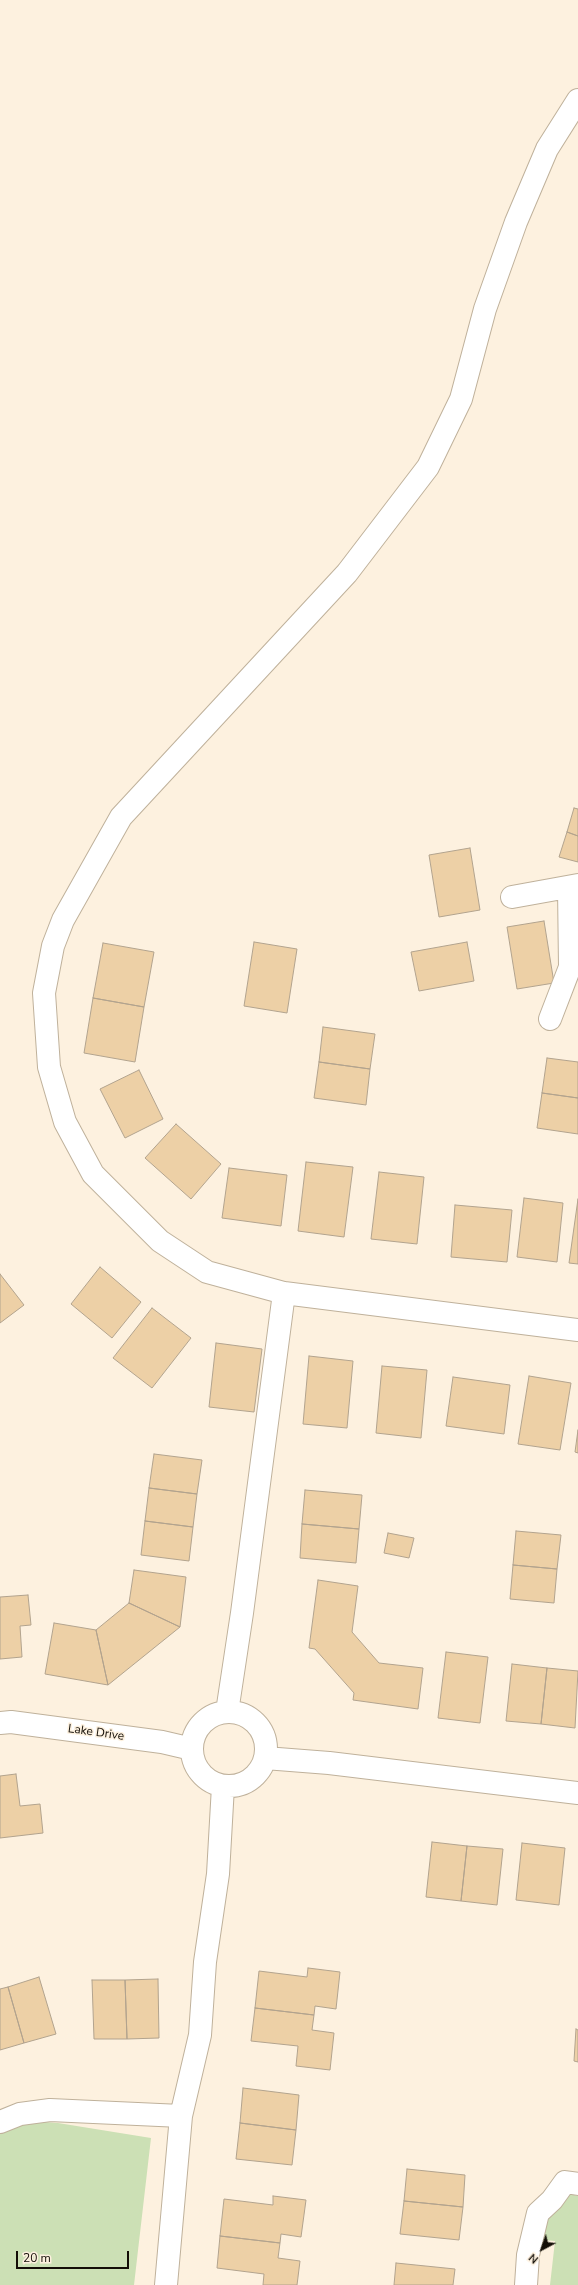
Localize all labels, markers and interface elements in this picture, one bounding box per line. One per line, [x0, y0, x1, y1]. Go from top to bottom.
street label: Lake Drive [67, 1722, 125, 1744]
north arrow [522, 2229, 562, 2269]
scale bar [18, 2243, 131, 2269]
text: 20 m [23, 2250, 51, 2266]
text: N [526, 2250, 542, 2267]

